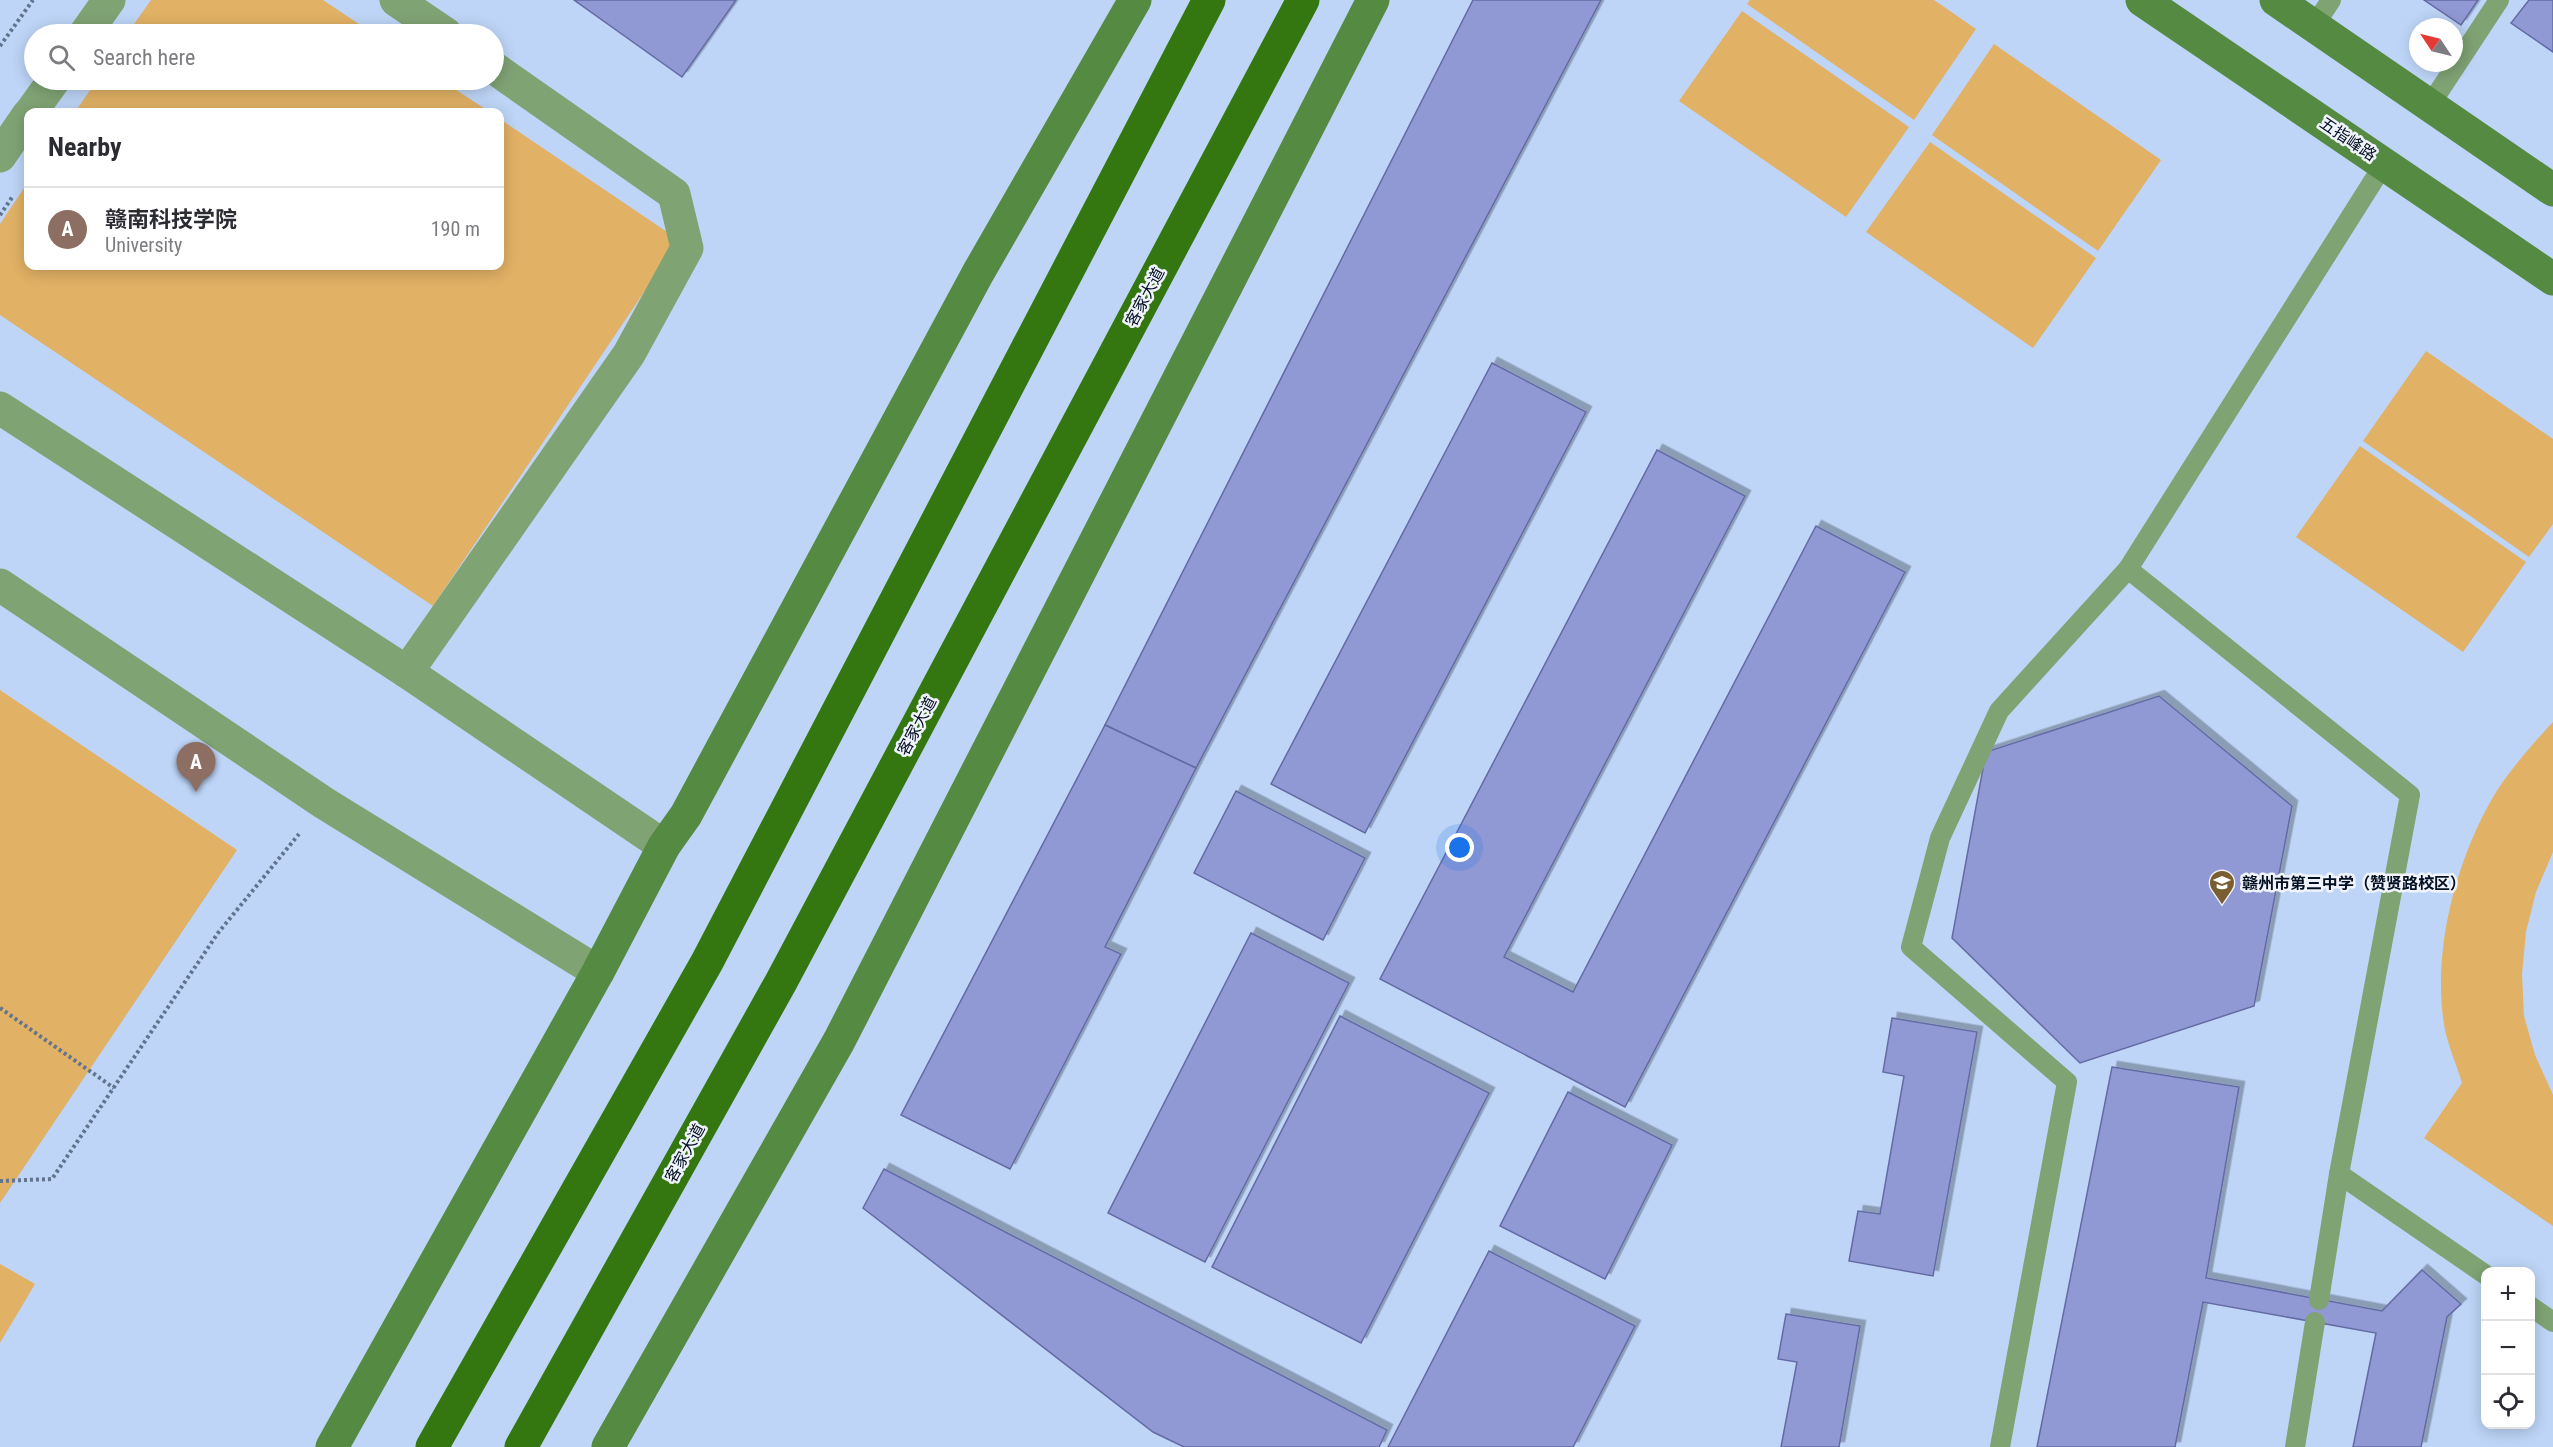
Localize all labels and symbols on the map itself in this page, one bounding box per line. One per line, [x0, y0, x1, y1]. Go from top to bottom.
north arrow [2409, 18, 2463, 72]
street label: 五指峰路 [2316, 113, 2380, 165]
street label: 客家大道 [1122, 264, 1168, 330]
street label: 客家大道 [894, 693, 940, 759]
pin: A [176, 742, 216, 792]
your location [1445, 833, 1474, 862]
school or university icon: 赣州市第三中学（赞贤路校区） [2207, 868, 2237, 906]
place label: 赣州市第三中学（赞贤路校区） [2242, 874, 2466, 893]
street label: 客家大道 [661, 1120, 709, 1186]

